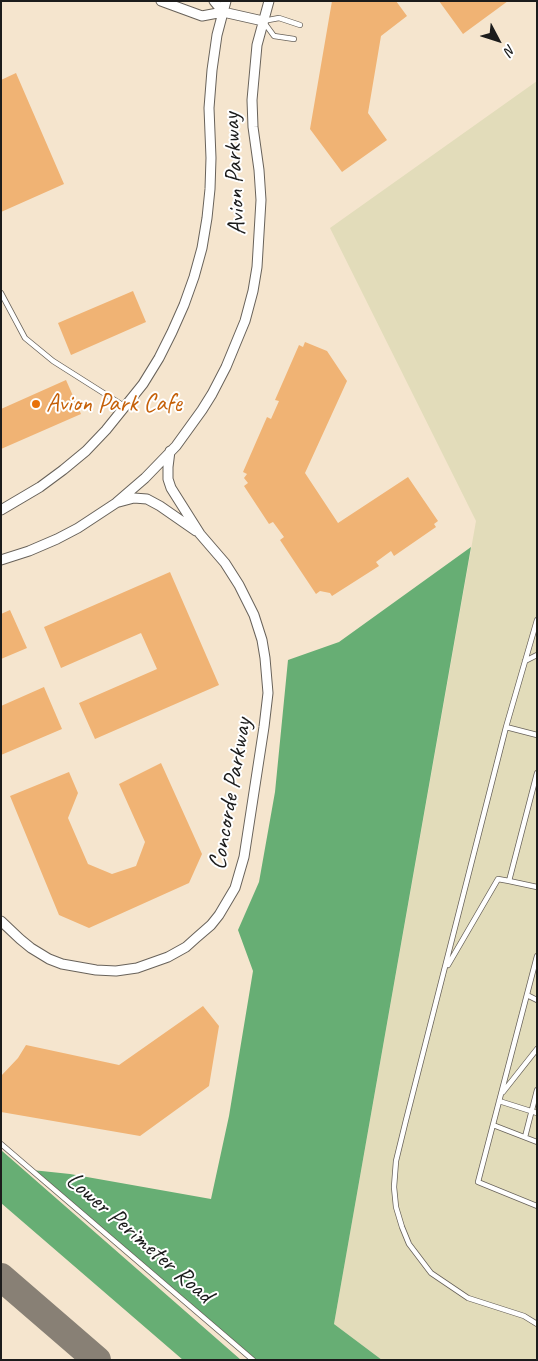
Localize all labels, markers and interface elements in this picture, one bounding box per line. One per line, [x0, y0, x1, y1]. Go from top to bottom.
north arrow [473, 15, 523, 65]
text: N [501, 41, 519, 59]
street label: Avion Parkway [217, 112, 253, 236]
place label: Avion Park Cafe [46, 389, 182, 419]
marker: Avion Park Cafe [30, 398, 42, 410]
street label: Concorde Parkway [203, 716, 259, 872]
street label: Lower Perimeter Road [59, 1166, 219, 1310]

